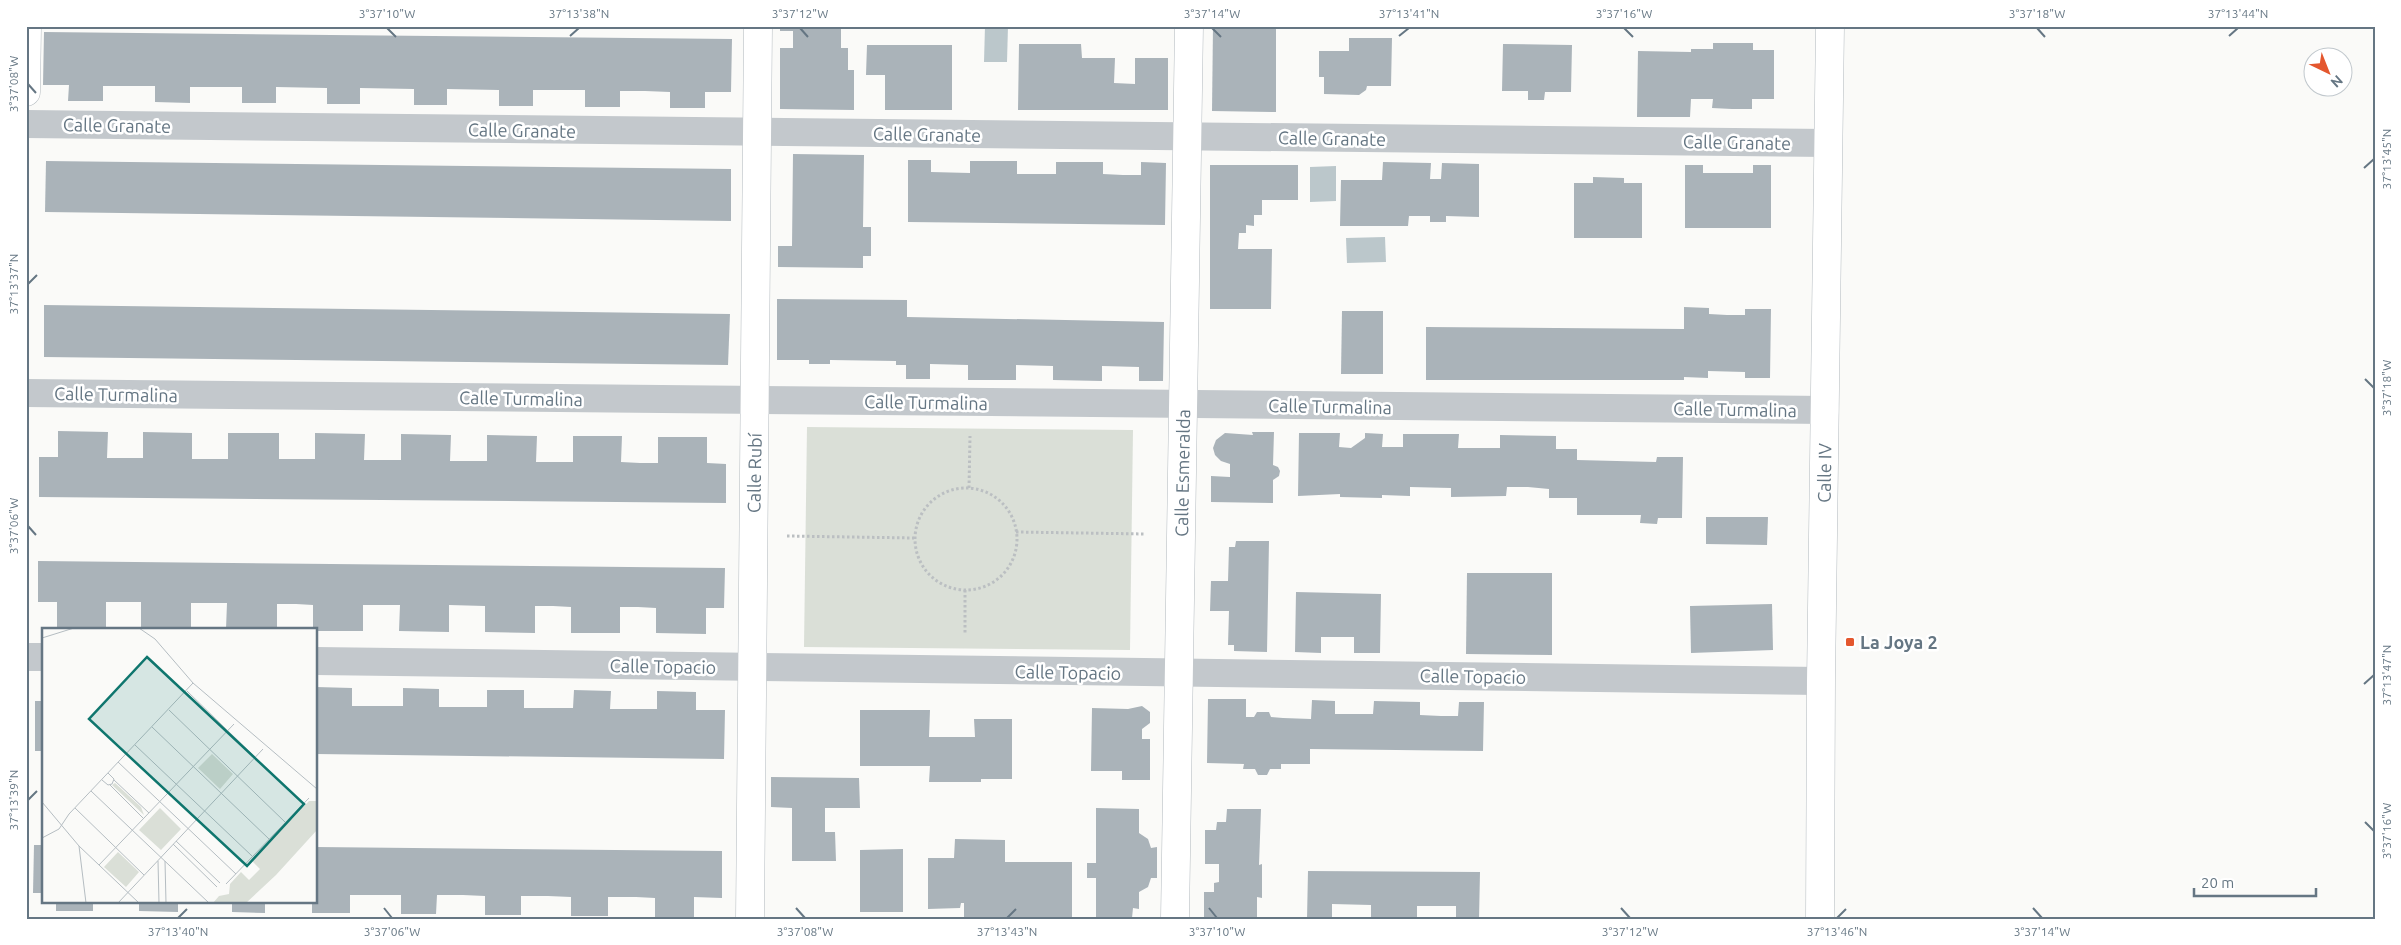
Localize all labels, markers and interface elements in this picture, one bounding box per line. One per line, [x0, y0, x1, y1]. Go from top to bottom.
text: 3°37'10"W [359, 7, 415, 20]
text: 37°13'38"N [549, 7, 609, 20]
text: 3°37'12"W [772, 7, 828, 20]
text: 3°37'14"W [1184, 7, 1240, 20]
text: 37°13'41"N [1379, 7, 1439, 20]
text: 3°37'16"W [1596, 7, 1652, 20]
text: 3°37'18"W [2009, 7, 2065, 20]
text: 37°13'44"N [2208, 7, 2268, 20]
north arrow [2304, 48, 2354, 98]
text: 3°37'08"W [7, 56, 20, 112]
text: N [2328, 72, 2346, 91]
street label: Calle Granate [63, 114, 171, 136]
street label: Calle Granate [468, 119, 576, 141]
street label: Calle Granate [873, 123, 981, 145]
street label: Calle Granate [1278, 127, 1386, 149]
text: 37°13'45"N [2380, 129, 2393, 189]
street label: Calle Granate [1683, 131, 1791, 153]
text: 37°13'37"N [7, 254, 20, 314]
text: 3°37'18"W [2380, 360, 2393, 416]
street label: Calle Turmalina [54, 383, 178, 405]
street label: Calle Turmalina [459, 387, 583, 409]
street label: Calle Turmalina [864, 391, 988, 413]
street label: Calle Turmalina [1268, 395, 1392, 417]
street label: Calle Turmalina [1673, 398, 1797, 420]
street label: Calle Esmeralda [1171, 409, 1193, 537]
street label: Calle Rubí [743, 432, 765, 513]
street label: Calle IV [1813, 442, 1835, 503]
text: 3°37'06"W [7, 498, 20, 554]
inset map [42, 628, 318, 902]
place label: La Joya 2 [1860, 632, 1938, 652]
marker: La Joya 2 [1844, 636, 1856, 648]
text: 37°13'47"N [2380, 645, 2393, 705]
street label: Calle Topacio [610, 655, 716, 677]
street label: Calle Topacio [1015, 661, 1121, 683]
street label: Calle Topacio [1420, 665, 1526, 687]
text: 37°13'39"N [7, 770, 20, 830]
text: 3°37'16"W [2380, 803, 2393, 859]
scale bar [2194, 865, 2316, 897]
text: 20 m [2201, 874, 2234, 891]
text: 37°13'40"N [148, 925, 208, 938]
text: 3°37'06"W [364, 925, 420, 938]
text: 3°37'08"W [777, 925, 833, 938]
text: 37°13'43"N [977, 925, 1037, 938]
text: 3°37'10"W [1189, 925, 1245, 938]
text: 3°37'12"W [1602, 925, 1658, 938]
text: 37°13'46"N [1807, 925, 1867, 938]
text: 3°37'14"W [2014, 925, 2070, 938]

